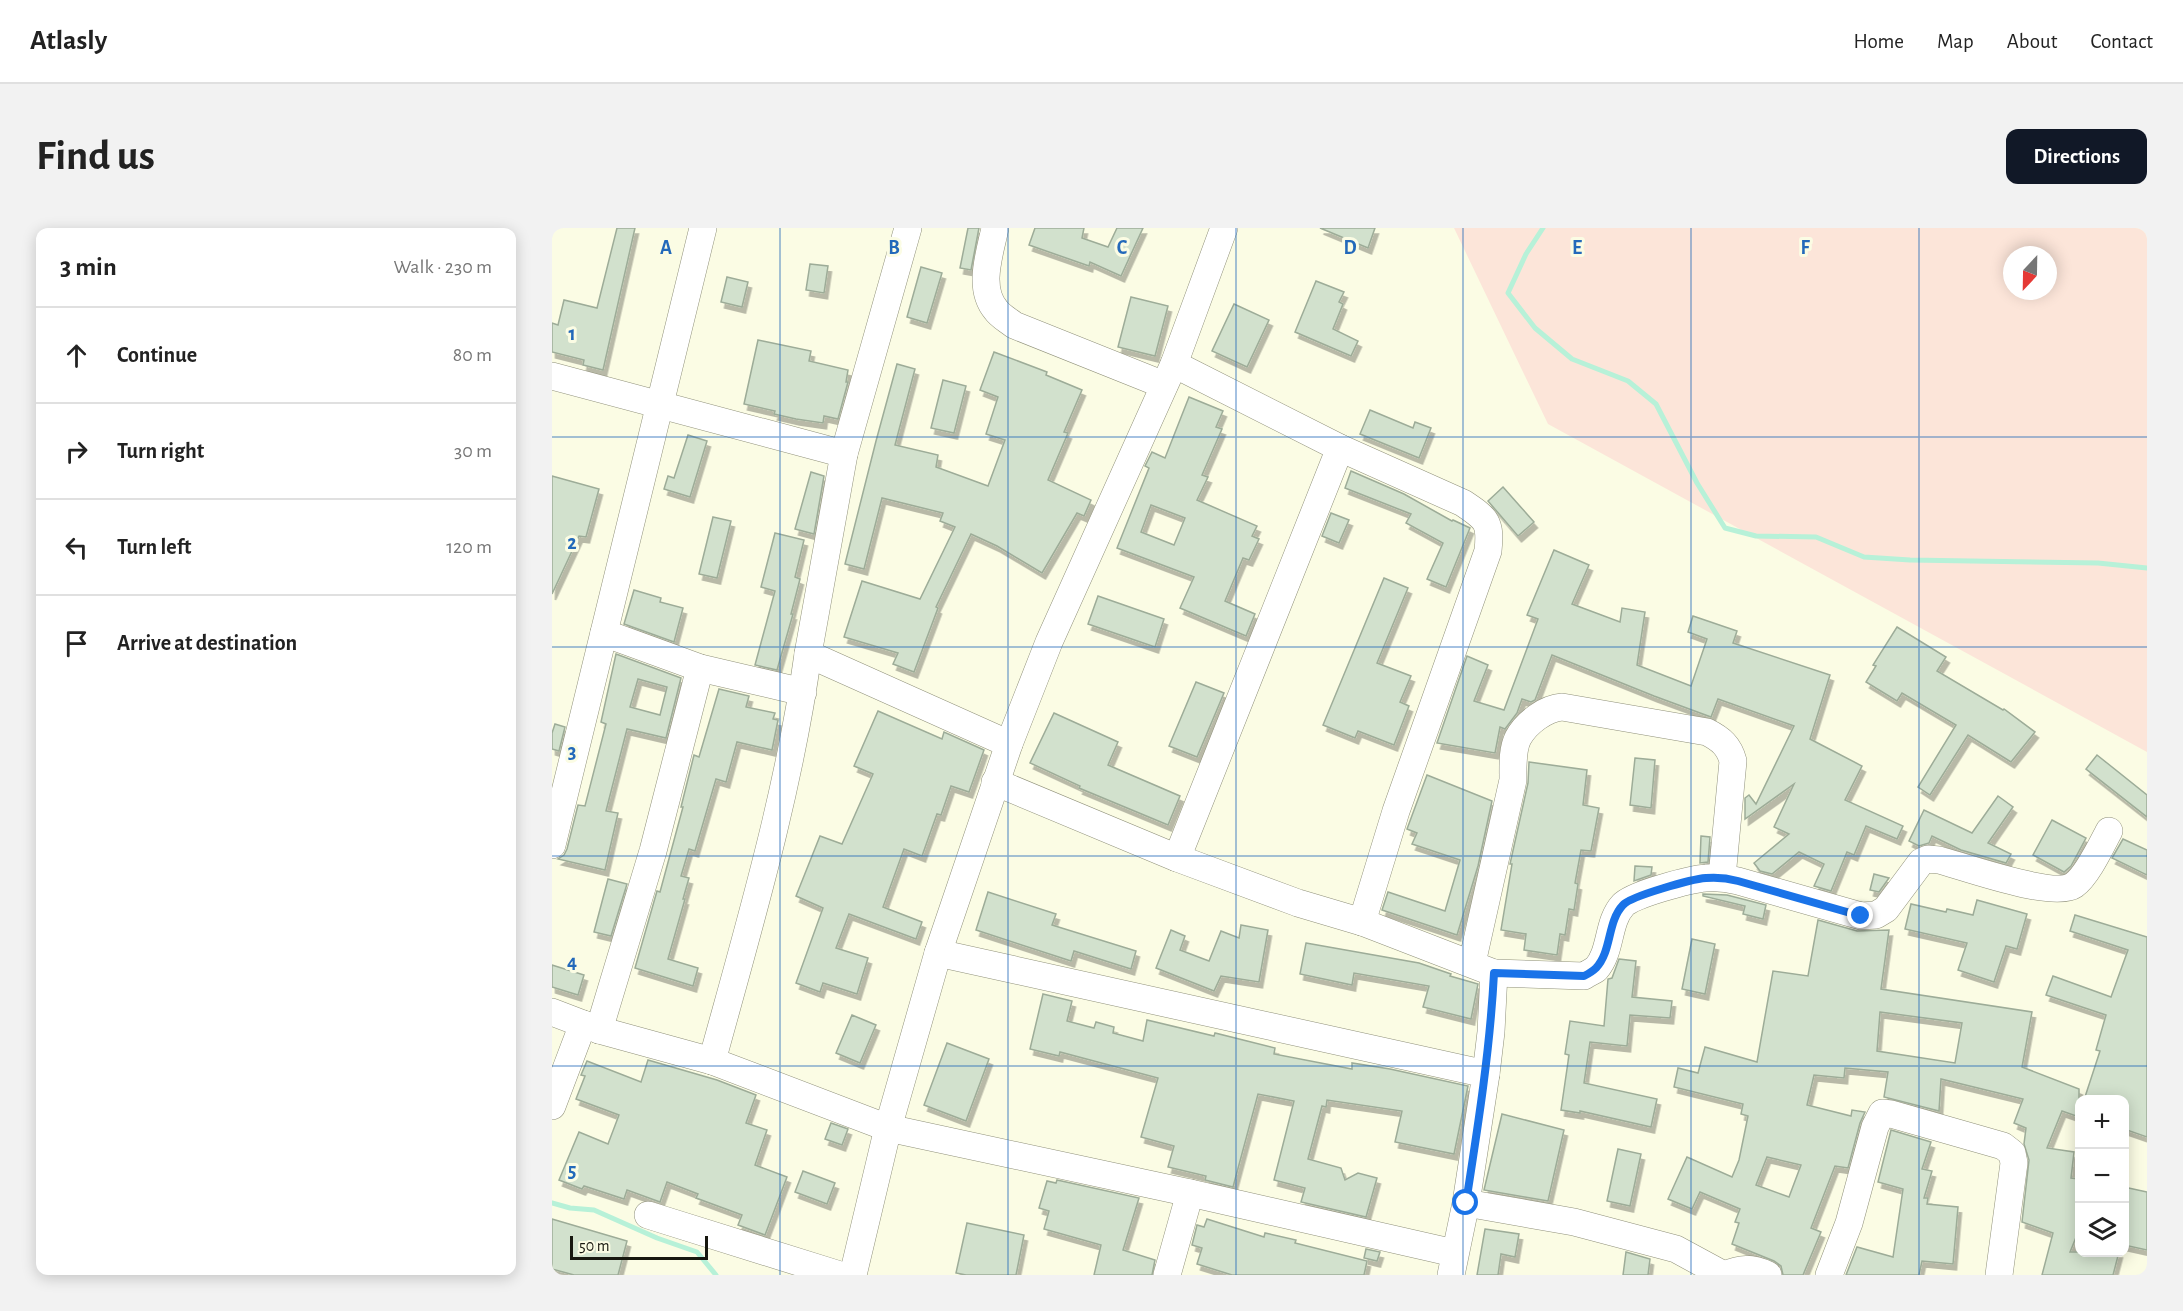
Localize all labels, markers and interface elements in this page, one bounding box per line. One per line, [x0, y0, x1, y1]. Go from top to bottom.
text: Atlasly [30, 27, 107, 55]
text: Home [1853, 31, 1904, 52]
text: Map [1937, 31, 1974, 52]
text: About [2007, 31, 2057, 52]
text: Contact [2090, 31, 2153, 52]
button: Directions [2006, 129, 2147, 184]
text: Find us [36, 135, 155, 177]
text: A [660, 238, 672, 258]
text: B [888, 238, 900, 258]
text: C [1117, 238, 1128, 258]
text: D [1343, 238, 1357, 258]
text: E [1572, 238, 1582, 258]
text: F [1800, 238, 1810, 258]
north arrow [2003, 246, 2057, 300]
text: 3 min [60, 254, 117, 280]
text: Walk · 230 m [394, 257, 492, 277]
text: 1 [568, 324, 576, 344]
icon: ahead [60, 339, 93, 372]
text: Continue [117, 344, 197, 366]
text: 80 m [453, 345, 492, 365]
icon: right [60, 435, 93, 468]
text: Turn right [117, 440, 204, 462]
text: 30 m [454, 441, 492, 461]
icon: left [60, 531, 93, 564]
text: 2 [567, 533, 577, 553]
text: Turn left [117, 536, 191, 558]
text: 120 m [446, 537, 492, 557]
icon: arrive [60, 627, 93, 660]
text: Arrive at destination [117, 632, 297, 654]
text: 3 [568, 742, 576, 762]
route end [1847, 902, 1873, 928]
text: 4 [567, 952, 577, 972]
map controls [2075, 1095, 2129, 1257]
button: + [2075, 1095, 2129, 1149]
button: − [2075, 1149, 2129, 1203]
text: 5 [568, 1161, 576, 1181]
route start [1452, 1189, 1478, 1215]
button: layers [2075, 1203, 2129, 1257]
scale bar [570, 1233, 708, 1260]
text: 50 m [579, 1238, 610, 1254]

